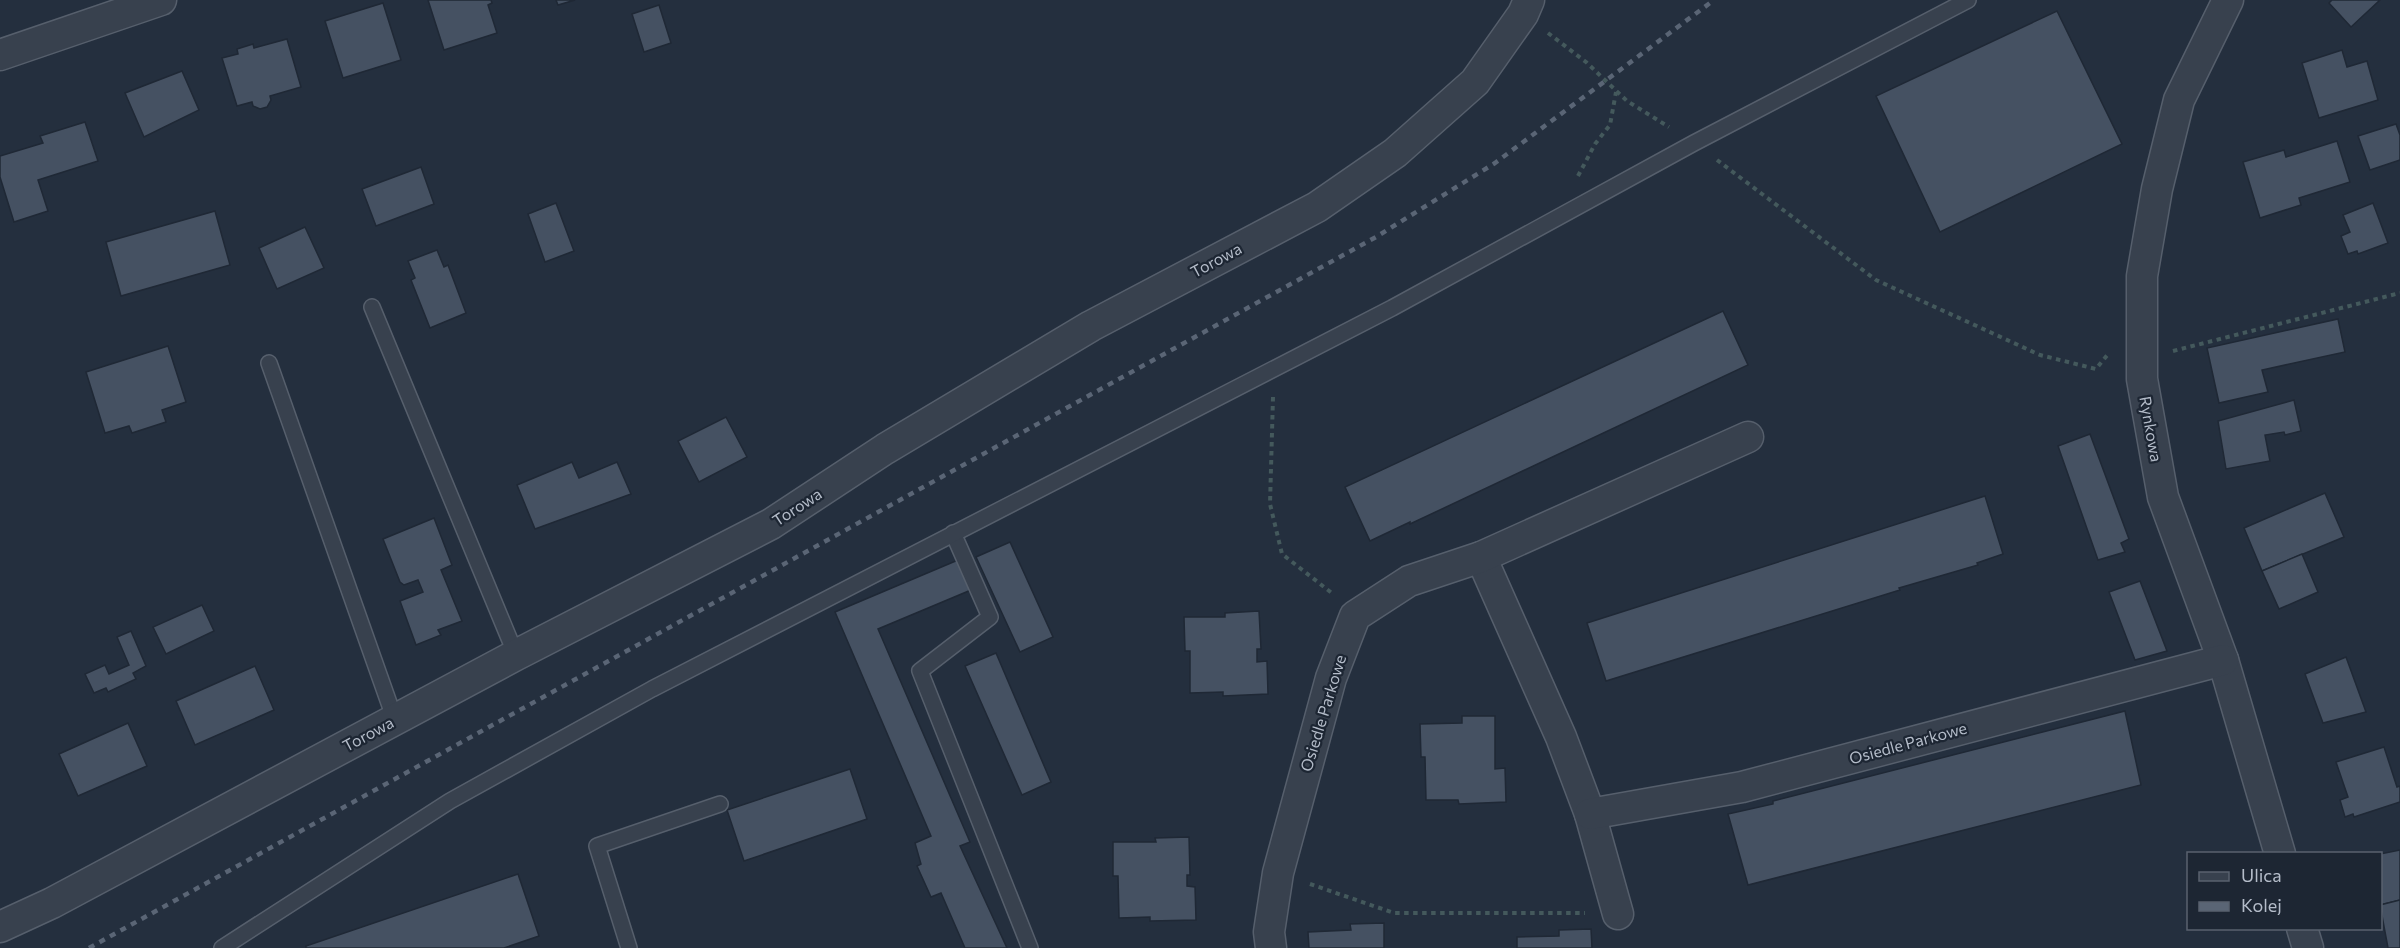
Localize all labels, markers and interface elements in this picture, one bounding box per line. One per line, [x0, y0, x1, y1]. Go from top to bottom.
street label: Torowa [1187, 238, 1245, 281]
street label: Rynkowa [2136, 394, 2167, 463]
street label: Torowa [768, 484, 825, 530]
street label: Osiedle Parkowe [1296, 652, 1349, 774]
street label: Torowa [339, 712, 397, 755]
street label: Osiedle Parkowe [1847, 718, 1969, 767]
legend [2187, 852, 2382, 930]
text: Ulica [2241, 864, 2282, 886]
text: Kolej [2241, 894, 2282, 916]

